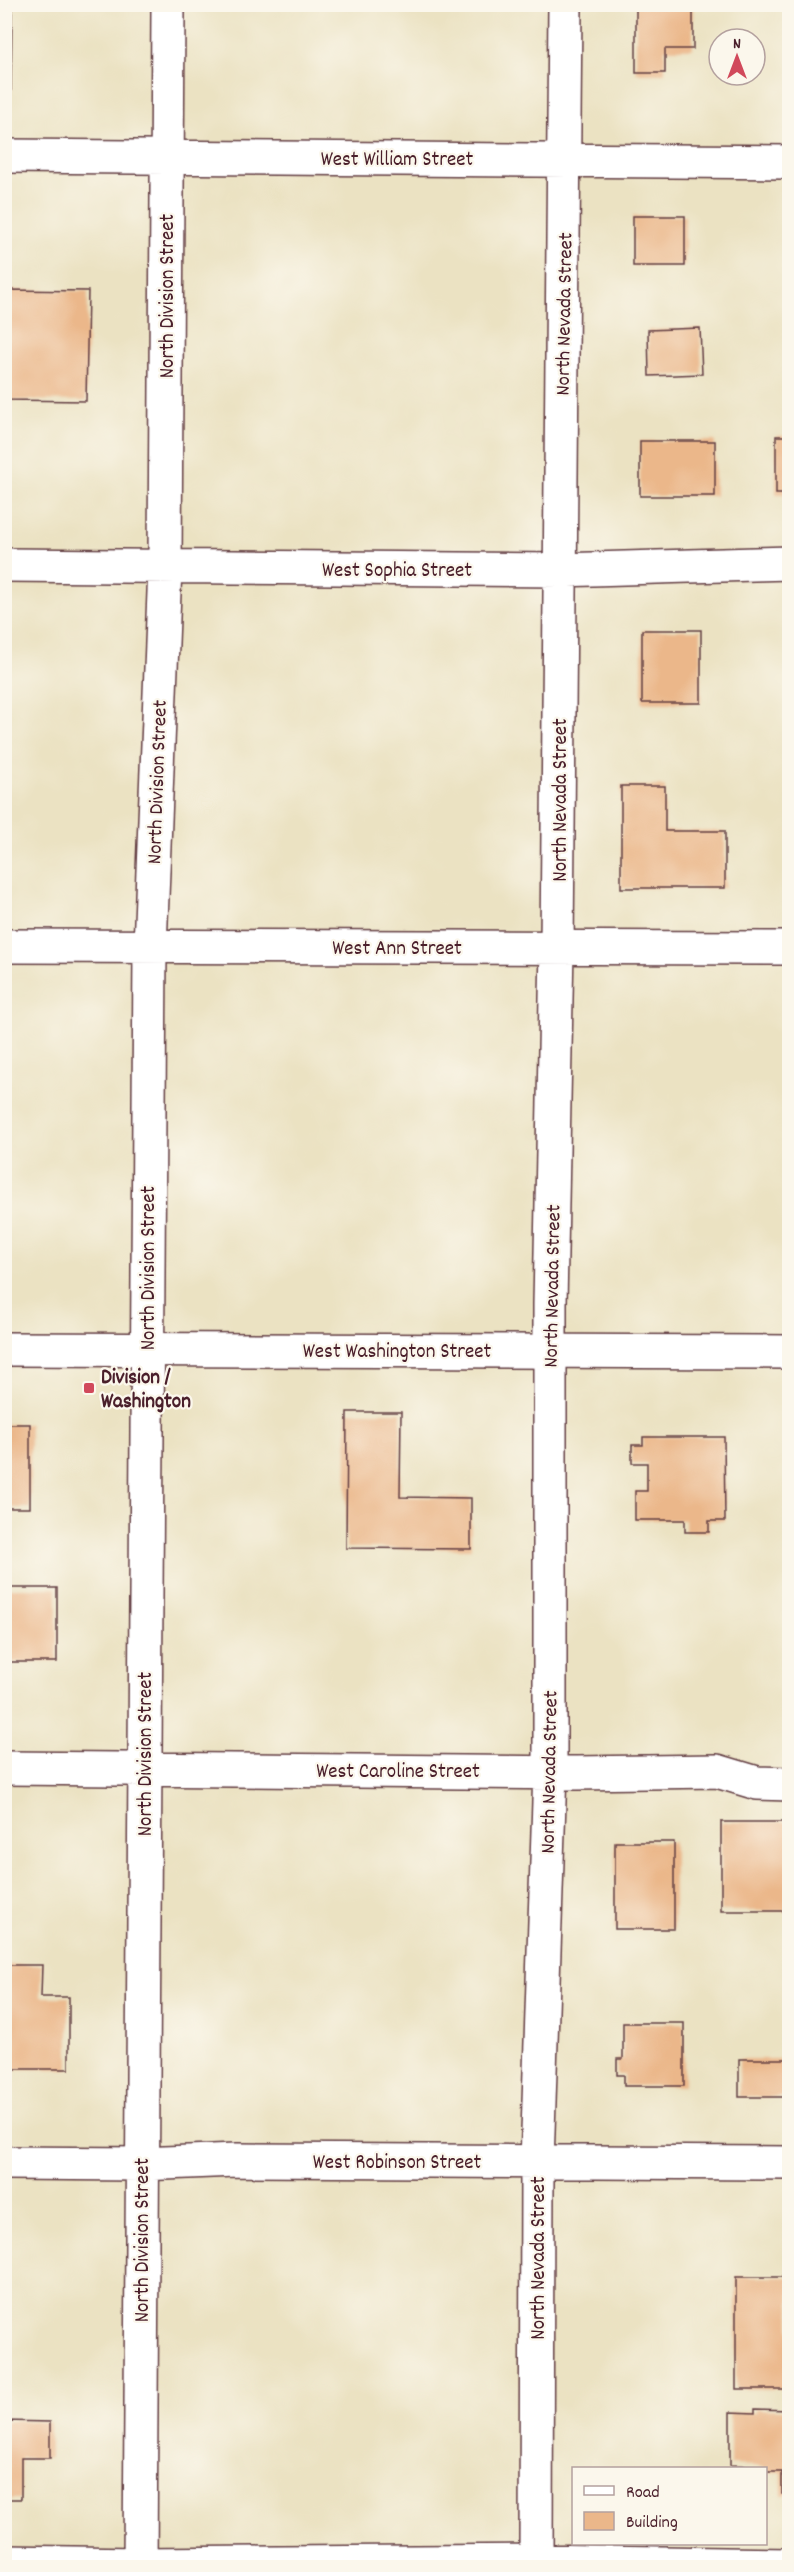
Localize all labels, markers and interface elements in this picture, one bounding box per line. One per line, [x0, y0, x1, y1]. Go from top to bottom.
north arrow [707, 27, 767, 87]
text: N [733, 33, 741, 56]
street label: West William Street [321, 146, 474, 176]
street label: North Division Street [154, 213, 184, 378]
street label: North Nevada Street [550, 232, 582, 396]
street label: West Sophia Street [322, 557, 472, 587]
street label: North Division Street [141, 699, 177, 865]
street label: North Nevada Street [547, 718, 577, 882]
street label: West Ann Street [332, 935, 462, 965]
street label: North Division Street [135, 1185, 165, 1350]
street label: North Nevada Street [538, 1204, 570, 1368]
street label: West Washington Street [303, 1338, 491, 1368]
place label: Division / Washington [101, 1364, 191, 1418]
marker: Division / Washington [82, 1381, 96, 1395]
street label: North Division Street [132, 1671, 162, 1836]
street label: North Nevada Street [535, 1690, 567, 1854]
street label: West Caroline Street [316, 1758, 480, 1788]
street label: West Robinson Street [313, 2149, 482, 2179]
street label: North Division Street [129, 2157, 159, 2322]
street label: North Nevada Street [525, 2176, 555, 2340]
legend [572, 2467, 767, 2545]
text: Road [626, 2481, 660, 2506]
text: Building [626, 2511, 678, 2536]

